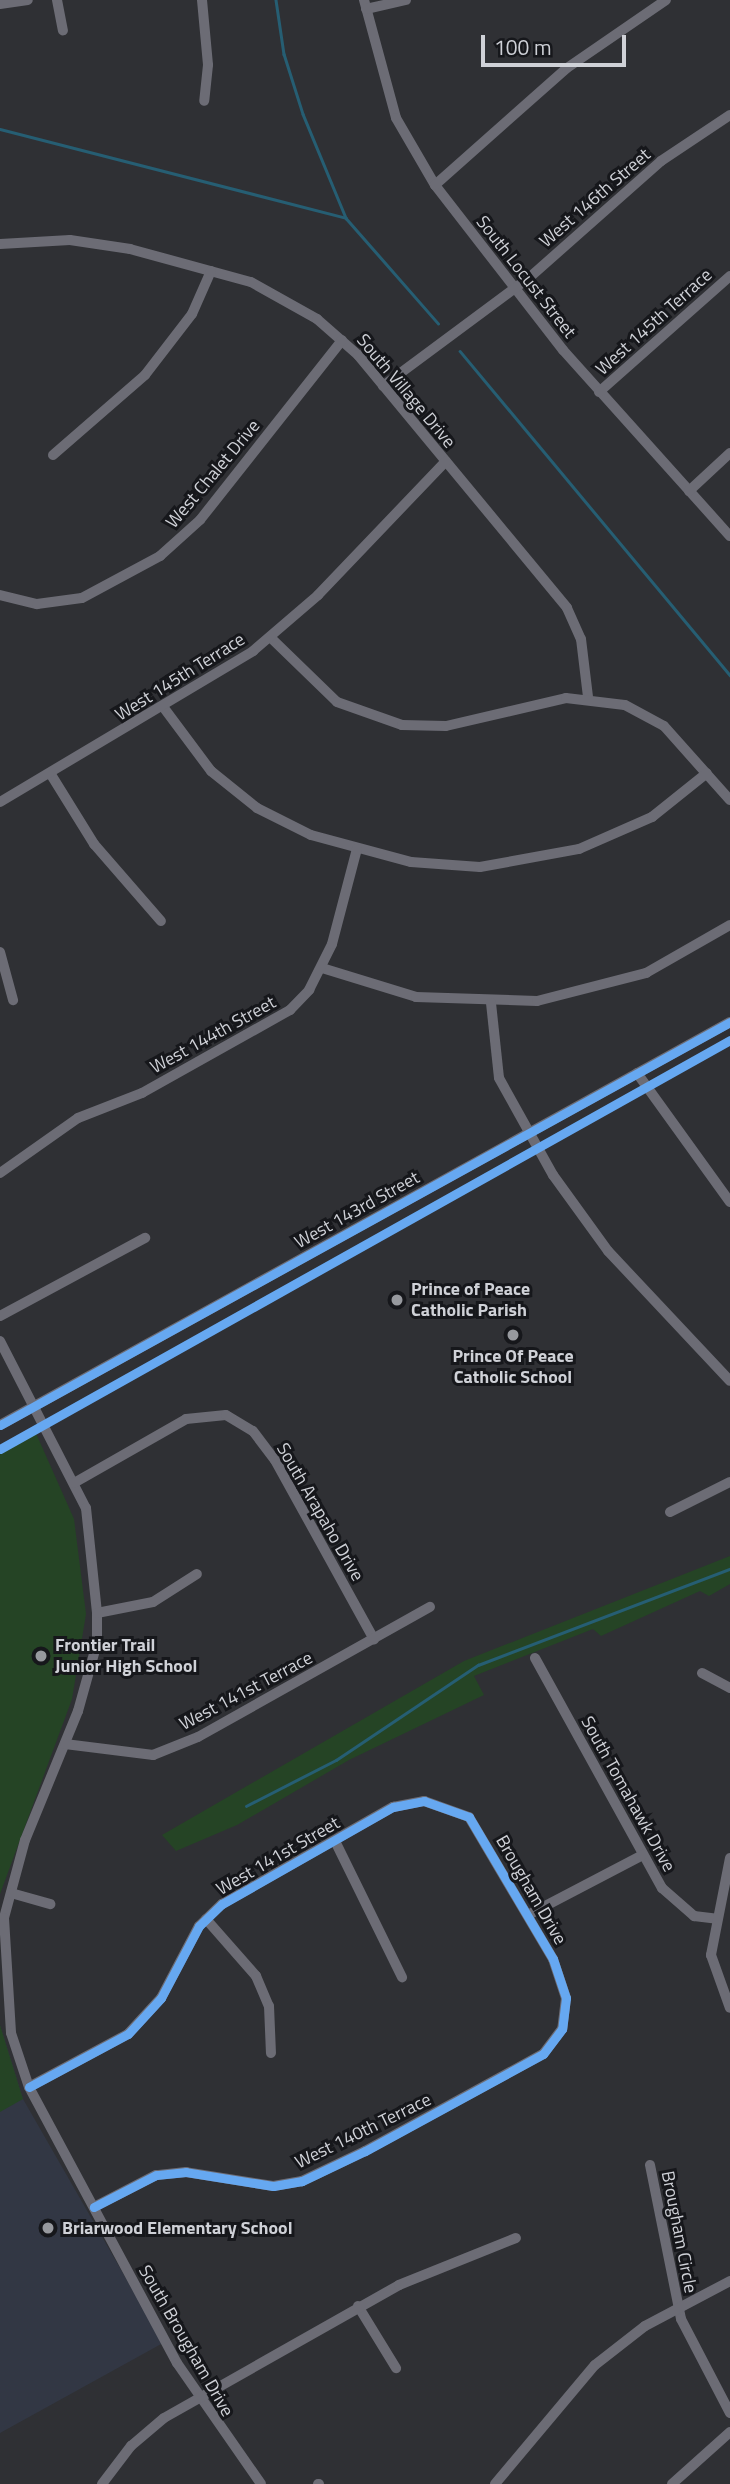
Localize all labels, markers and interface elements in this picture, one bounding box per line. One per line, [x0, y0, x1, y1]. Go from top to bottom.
scale bar [485, 21, 630, 65]
text: 100 m [494, 31, 551, 63]
street label: West 146th Street [535, 144, 655, 252]
street label: South Locust Street [472, 212, 580, 342]
street label: West 145th Terrace [592, 264, 716, 380]
street label: South Village Drive [352, 330, 460, 452]
street label: West Chalet Drive [161, 415, 265, 533]
street label: West 145th Terrace [111, 628, 249, 726]
street label: West 144th Street [147, 992, 279, 1078]
street label: West 143rd Street [291, 1167, 423, 1253]
place label: Prince of Peace Catholic Parish [411, 1279, 530, 1322]
marker: Prince of Peace Catholic Parish [389, 1292, 405, 1308]
marker: Prince Of Peace Catholic School [505, 1327, 521, 1343]
place label: Prince Of Peace Catholic School [452, 1346, 574, 1388]
street label: South Arapaho Drive [272, 1439, 368, 1585]
place label: Frontier Trail Junior High School [55, 1635, 197, 1678]
street label: West 141st Terrace [176, 1647, 316, 1735]
marker: Frontier Trail Junior High School [33, 1648, 49, 1664]
street label: South Tomahawk Drive [576, 1712, 680, 1876]
street label: West 141st Street [213, 1812, 343, 1900]
street label: Brougham Drive [491, 1832, 571, 1948]
street label: West 140th Terrace [291, 2089, 435, 2173]
street label: Brougham Circle [657, 2169, 701, 2295]
place label: Briarwood Elementary School [62, 2217, 293, 2239]
marker: Briarwood Elementary School [40, 2220, 56, 2236]
street label: South Brougham Drive [134, 2261, 238, 2421]

